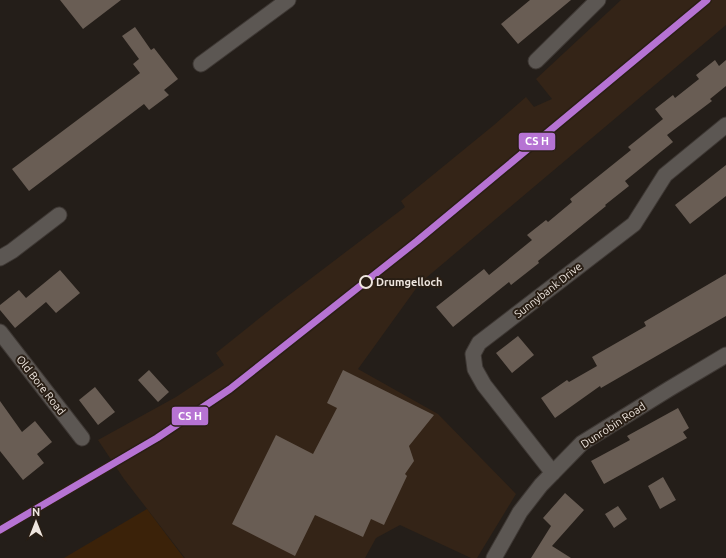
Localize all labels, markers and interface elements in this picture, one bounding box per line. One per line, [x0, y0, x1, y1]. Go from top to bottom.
line badge: CS H [518, 132, 556, 151]
text: CS H [525, 135, 549, 147]
street label: Sunnybank Drive [512, 260, 584, 320]
marker: Drumgelloch [359, 275, 373, 289]
place label: Drumgelloch [376, 276, 442, 288]
street label: Old Bore Road [14, 353, 68, 417]
street label: Dunrobin Road [579, 400, 647, 450]
line badge: CS H [171, 406, 209, 426]
text: CS H [178, 410, 202, 422]
north arrow [16, 502, 56, 542]
text: N [32, 506, 40, 518]

